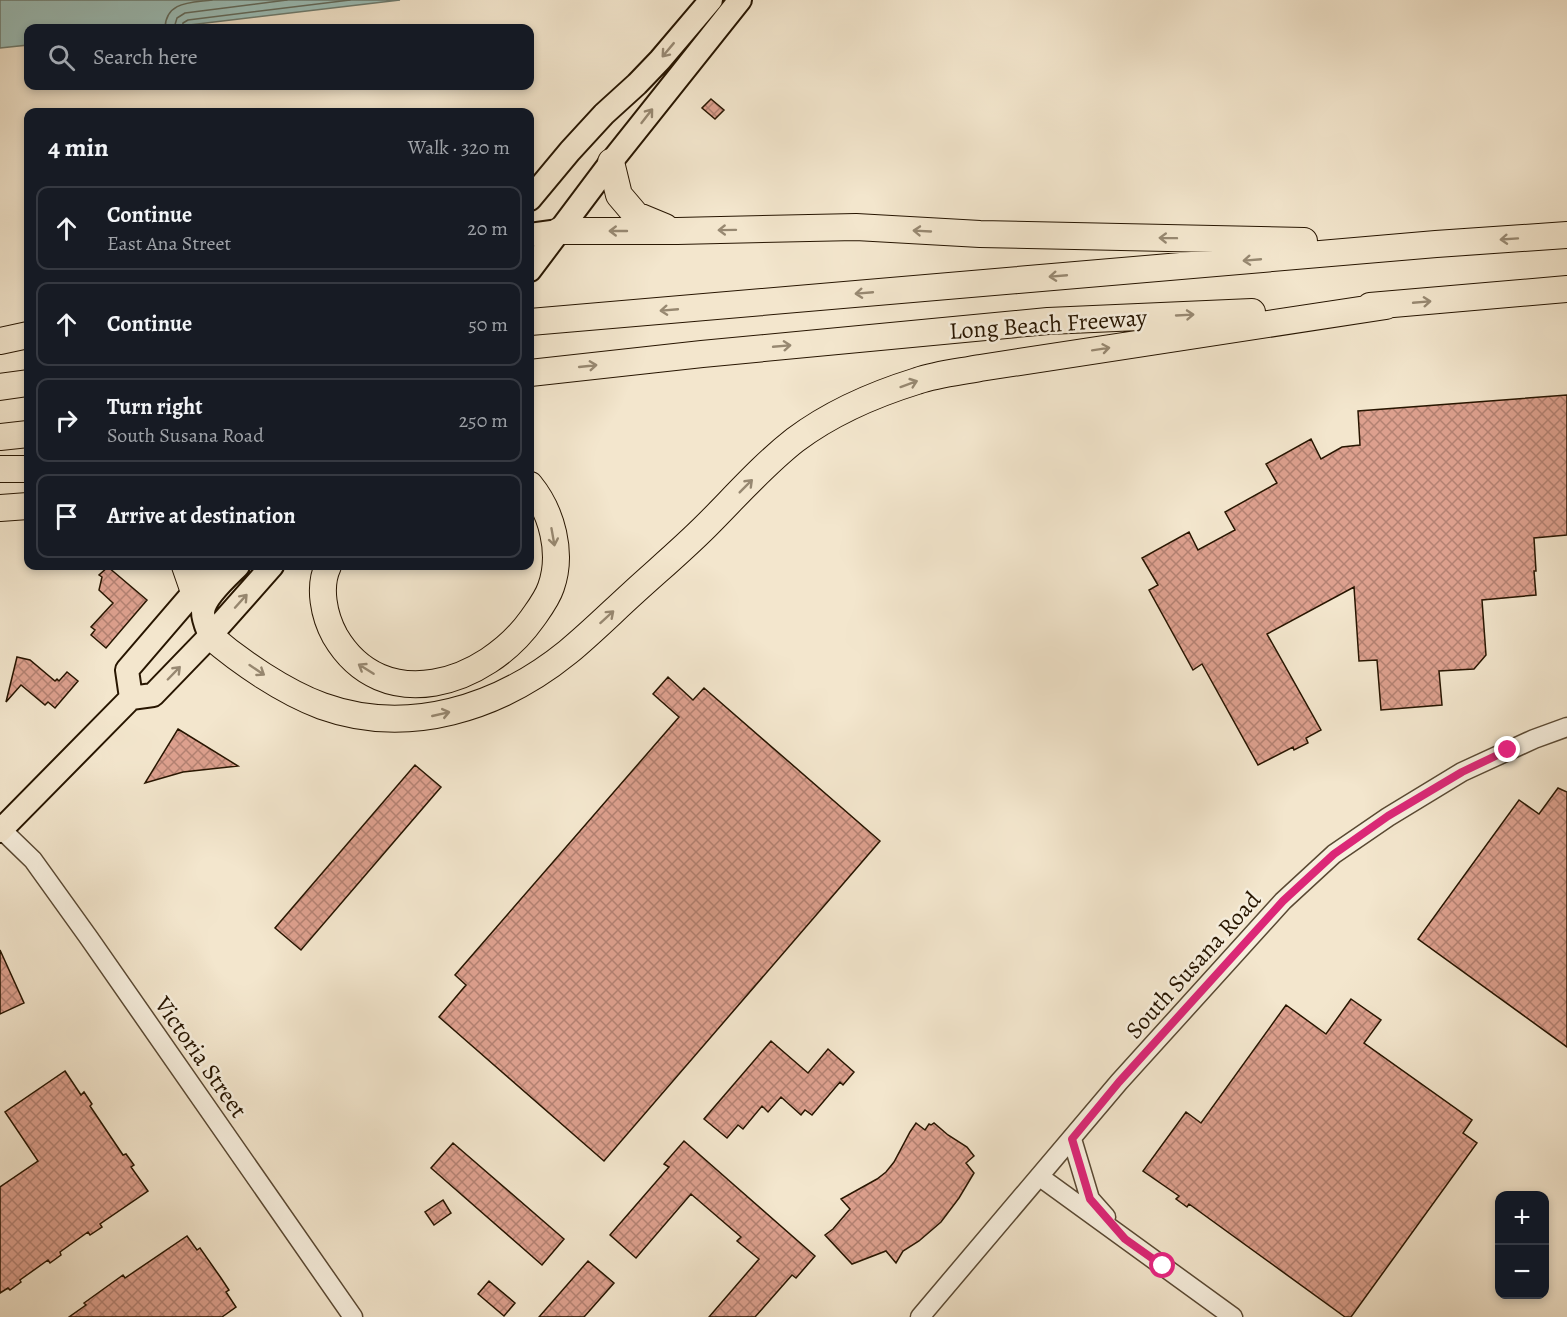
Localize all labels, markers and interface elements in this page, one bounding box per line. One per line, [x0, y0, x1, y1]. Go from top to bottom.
search box [24, 24, 534, 90]
icon: search [45, 41, 78, 74]
text: Search here [93, 42, 198, 72]
one-way arrow [661, 42, 675, 57]
one-way arrow [640, 108, 653, 124]
text: 4 min [48, 130, 109, 165]
text: Walk · 320 m [408, 134, 510, 161]
text: Continue [107, 200, 192, 230]
icon: ahead [50, 212, 83, 245]
text: 20 m [467, 215, 508, 242]
one-way arrow [718, 224, 738, 236]
one-way arrow [609, 225, 629, 237]
one-way arrow [912, 225, 932, 236]
text: East Ana Street [107, 230, 231, 257]
one-way arrow [1158, 233, 1178, 244]
one-way arrow [1499, 234, 1519, 245]
one-way arrow [1243, 255, 1263, 266]
one-way arrow [1049, 271, 1069, 282]
one-way arrow [854, 288, 874, 299]
one-way arrow [1411, 296, 1431, 307]
street label: Long Beach Freeway [948, 301, 1148, 347]
one-way arrow [660, 304, 680, 315]
icon: ahead [50, 308, 83, 341]
text: Continue [107, 309, 192, 339]
one-way arrow [1175, 309, 1195, 320]
text: 50 m [468, 311, 508, 338]
one-way arrow [771, 340, 791, 351]
one-way arrow [1091, 344, 1110, 355]
one-way arrow [577, 361, 597, 372]
one-way arrow [899, 377, 918, 388]
text: Turn right [107, 392, 203, 422]
icon: right [50, 404, 83, 437]
text: 250 m [459, 407, 508, 434]
text: South Susana Road [107, 422, 264, 449]
one-way arrow [738, 478, 753, 493]
icon: arrive [50, 500, 83, 533]
text: Arrive at destination [107, 501, 296, 531]
one-way arrow [548, 527, 559, 546]
one-way arrow [234, 593, 248, 608]
one-way arrow [599, 610, 614, 624]
one-way arrow [358, 663, 375, 675]
one-way arrow [248, 665, 265, 677]
one-way arrow [167, 666, 181, 681]
one-way arrow [431, 708, 450, 719]
route end [1494, 736, 1520, 762]
street label: South Susana Road [1118, 884, 1268, 1046]
street label: Victoria Street [147, 989, 255, 1124]
map controls [1495, 1191, 1549, 1299]
button: + [1495, 1191, 1549, 1245]
button: − [1495, 1245, 1549, 1299]
route start [1149, 1252, 1175, 1278]

